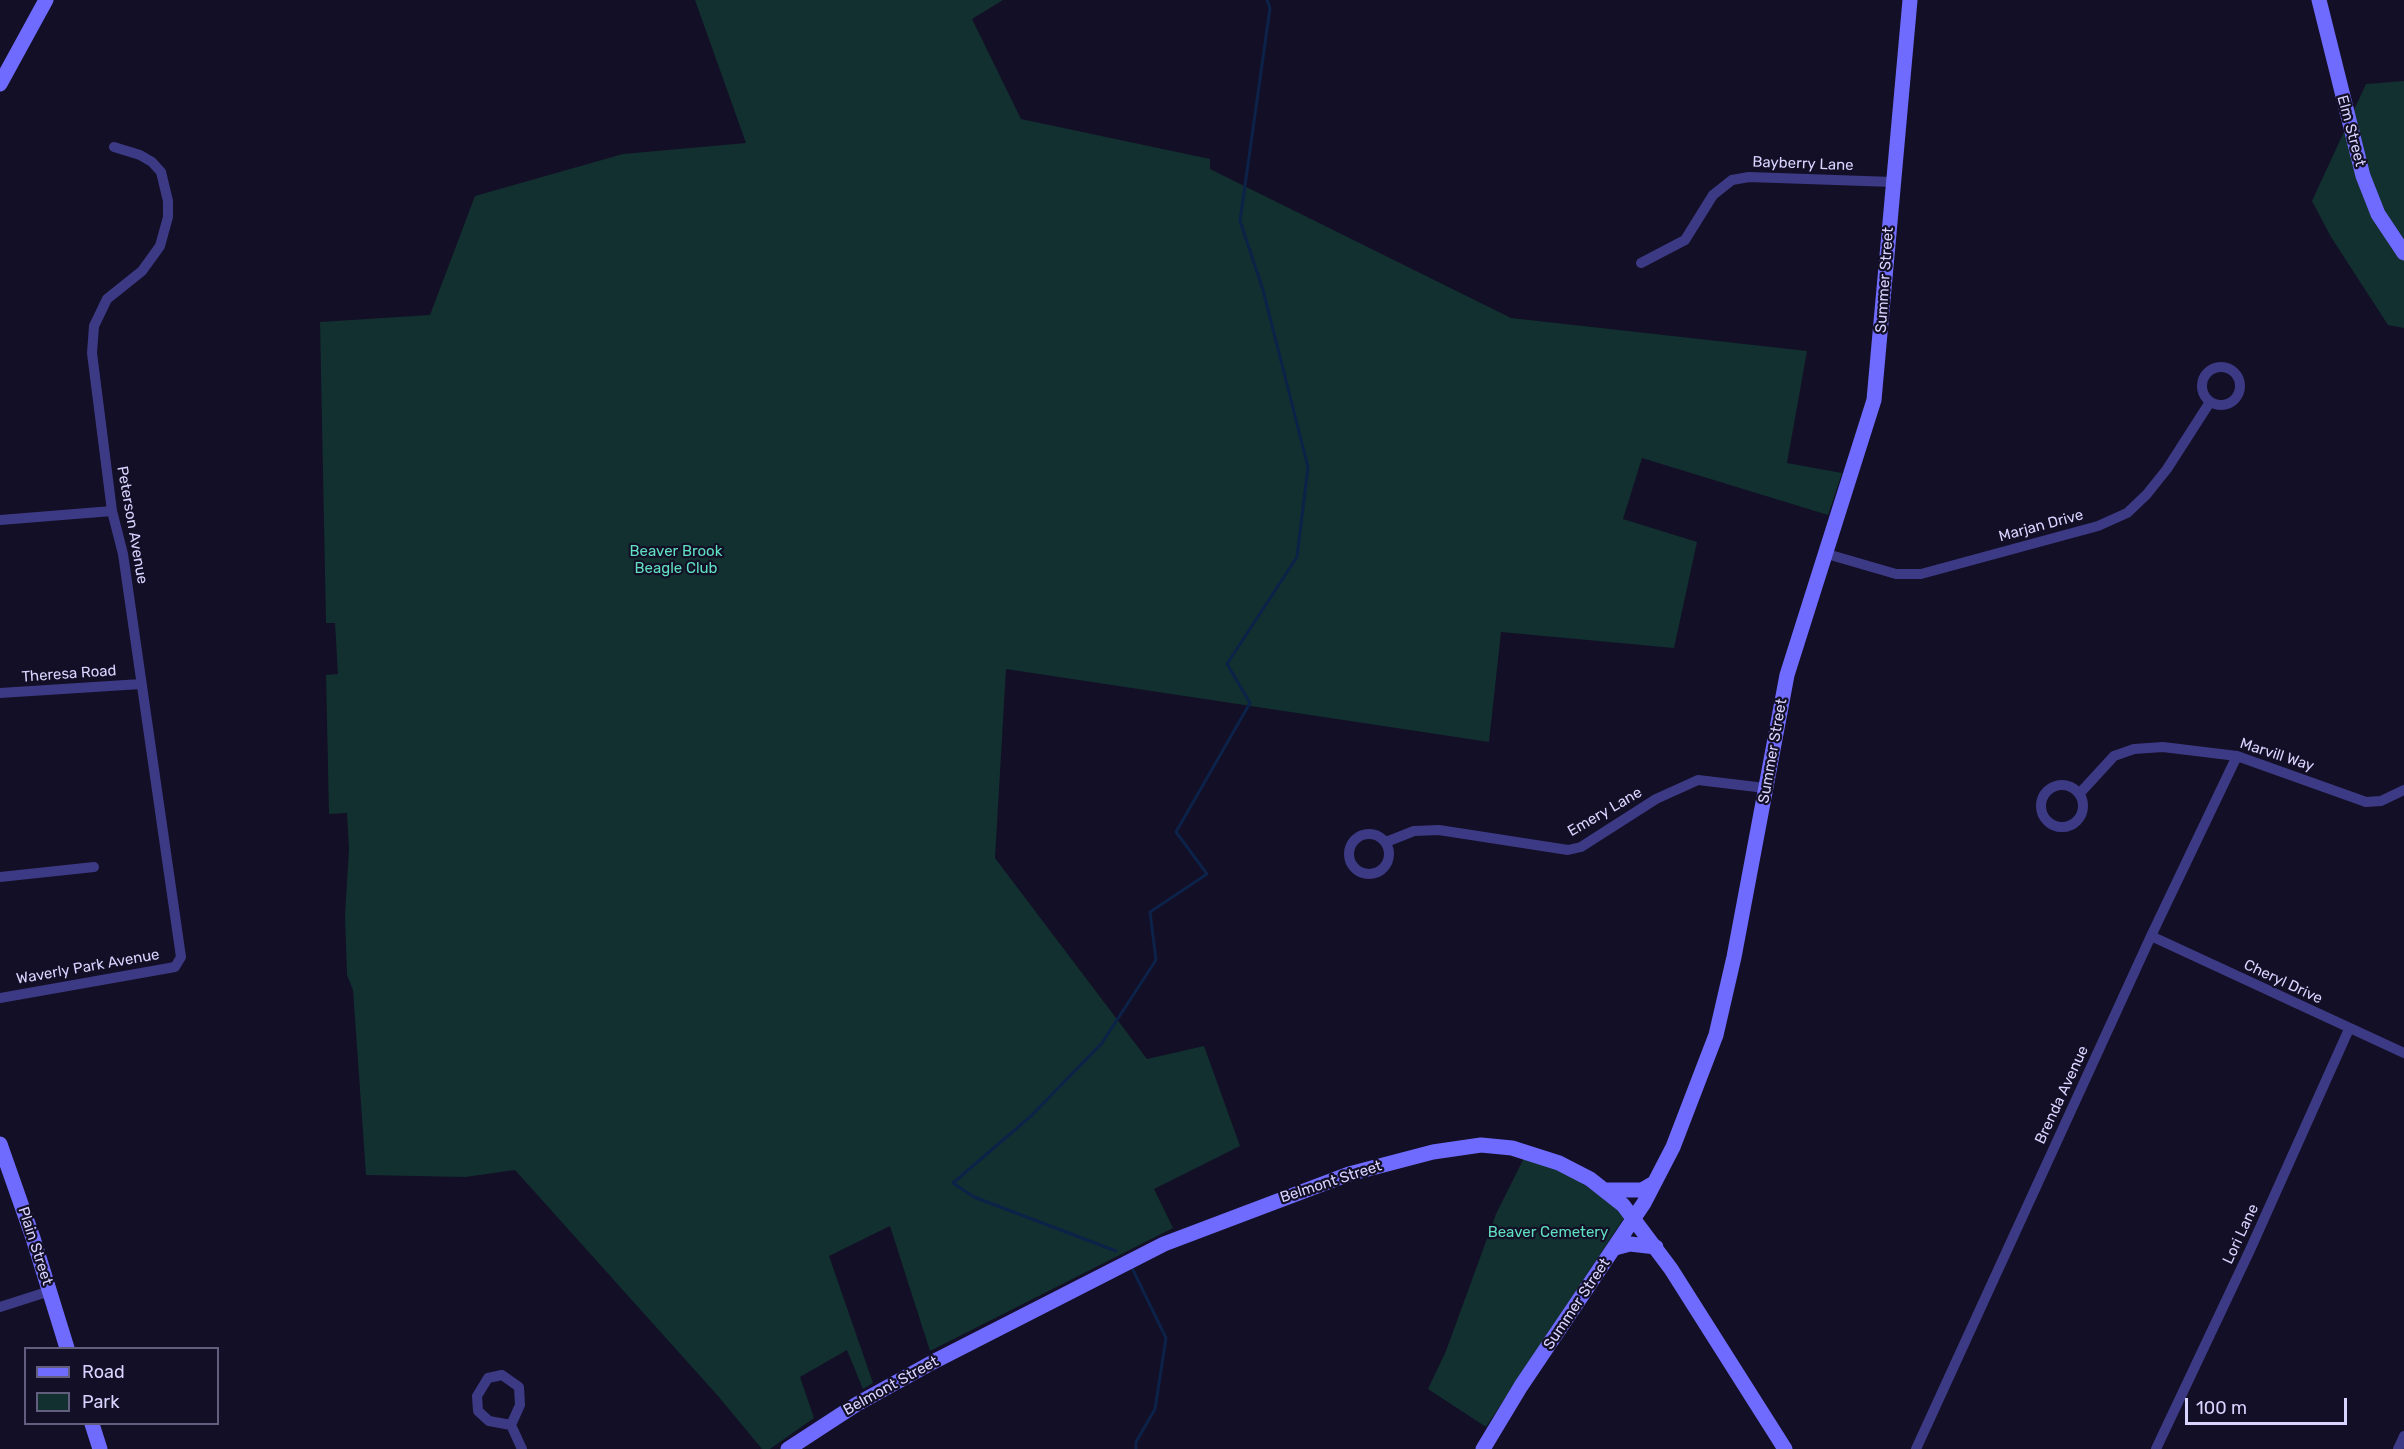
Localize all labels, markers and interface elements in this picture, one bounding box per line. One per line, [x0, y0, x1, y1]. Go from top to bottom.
street label: Elm Street [2333, 93, 2369, 169]
street label: Bayberry Lane [1752, 153, 1854, 175]
street label: Summer Street [1872, 226, 1898, 334]
street label: Peterson Avenue [113, 465, 151, 585]
street label: Marjan Drive [1997, 506, 2085, 546]
park label: Beaver Brook Beagle Club [630, 543, 722, 578]
street label: Theresa Road [21, 662, 117, 686]
street label: Summer Street [1755, 697, 1791, 805]
street label: Marvill Way [2238, 735, 2316, 775]
street label: Emery Lane [1565, 784, 1645, 840]
street label: Waverly Park Avenue [15, 946, 161, 988]
street label: Cheryl Drive [2241, 956, 2325, 1008]
street label: Brenda Avenue [2031, 1043, 2093, 1147]
street label: Belmont Street [1278, 1157, 1384, 1207]
street label: Lori Lane [2219, 1201, 2263, 1267]
street label: Plain Street [14, 1205, 56, 1287]
park label: Beaver Cemetery [1488, 1224, 1608, 1242]
street label: Summer Street [1540, 1255, 1614, 1353]
legend [24, 1347, 219, 1425]
street label: Belmont Street [840, 1352, 942, 1420]
text: Road [82, 1361, 125, 1383]
scale bar [2188, 1386, 2350, 1424]
text: Park [82, 1391, 119, 1413]
text: 100 m [2196, 1397, 2247, 1419]

